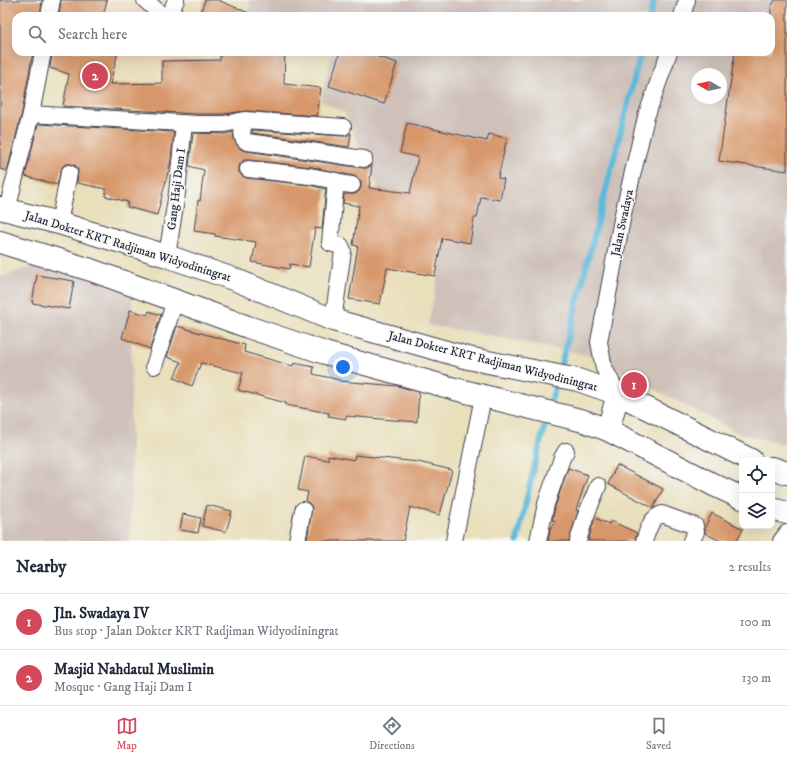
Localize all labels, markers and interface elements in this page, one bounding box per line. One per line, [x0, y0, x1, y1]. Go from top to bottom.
search box [12, 12, 775, 56]
icon: search [26, 23, 48, 45]
text: Search here [58, 25, 127, 44]
pin: 2 [82, 61, 108, 91]
north arrow [691, 68, 727, 104]
street label: Gang Haji Dam I [164, 147, 189, 231]
street label: Jalan Swadaya [608, 187, 637, 259]
street label: Jalan Dokter KRT Radjiman Widyodiningrat [22, 208, 233, 285]
street label: Jalan Dokter KRT Radjiman Widyodiningrat [386, 328, 599, 395]
your location [333, 357, 353, 377]
pin: 1 [621, 370, 647, 400]
map controls [739, 457, 775, 529]
button: locate [739, 457, 775, 493]
button: layers [739, 493, 775, 529]
text: Nearby [16, 556, 66, 578]
text: 2 results [729, 559, 771, 575]
text: Jln. Swadaya IV [54, 604, 149, 623]
text: 1 [27, 614, 31, 630]
text: 100 m [740, 614, 771, 630]
text: Bus stop · Jalan Dokter KRT Radjiman Widyodiningrat [54, 623, 339, 639]
text: Masjid Nahdatul Muslimin [54, 660, 214, 679]
text: 2 [26, 670, 32, 686]
text: 130 m [742, 670, 771, 686]
text: Mosque · Gang Haji Dam I [54, 679, 192, 695]
tab: Map [116, 715, 138, 753]
tab: Directions [369, 715, 415, 753]
tab: Saved [646, 715, 671, 753]

